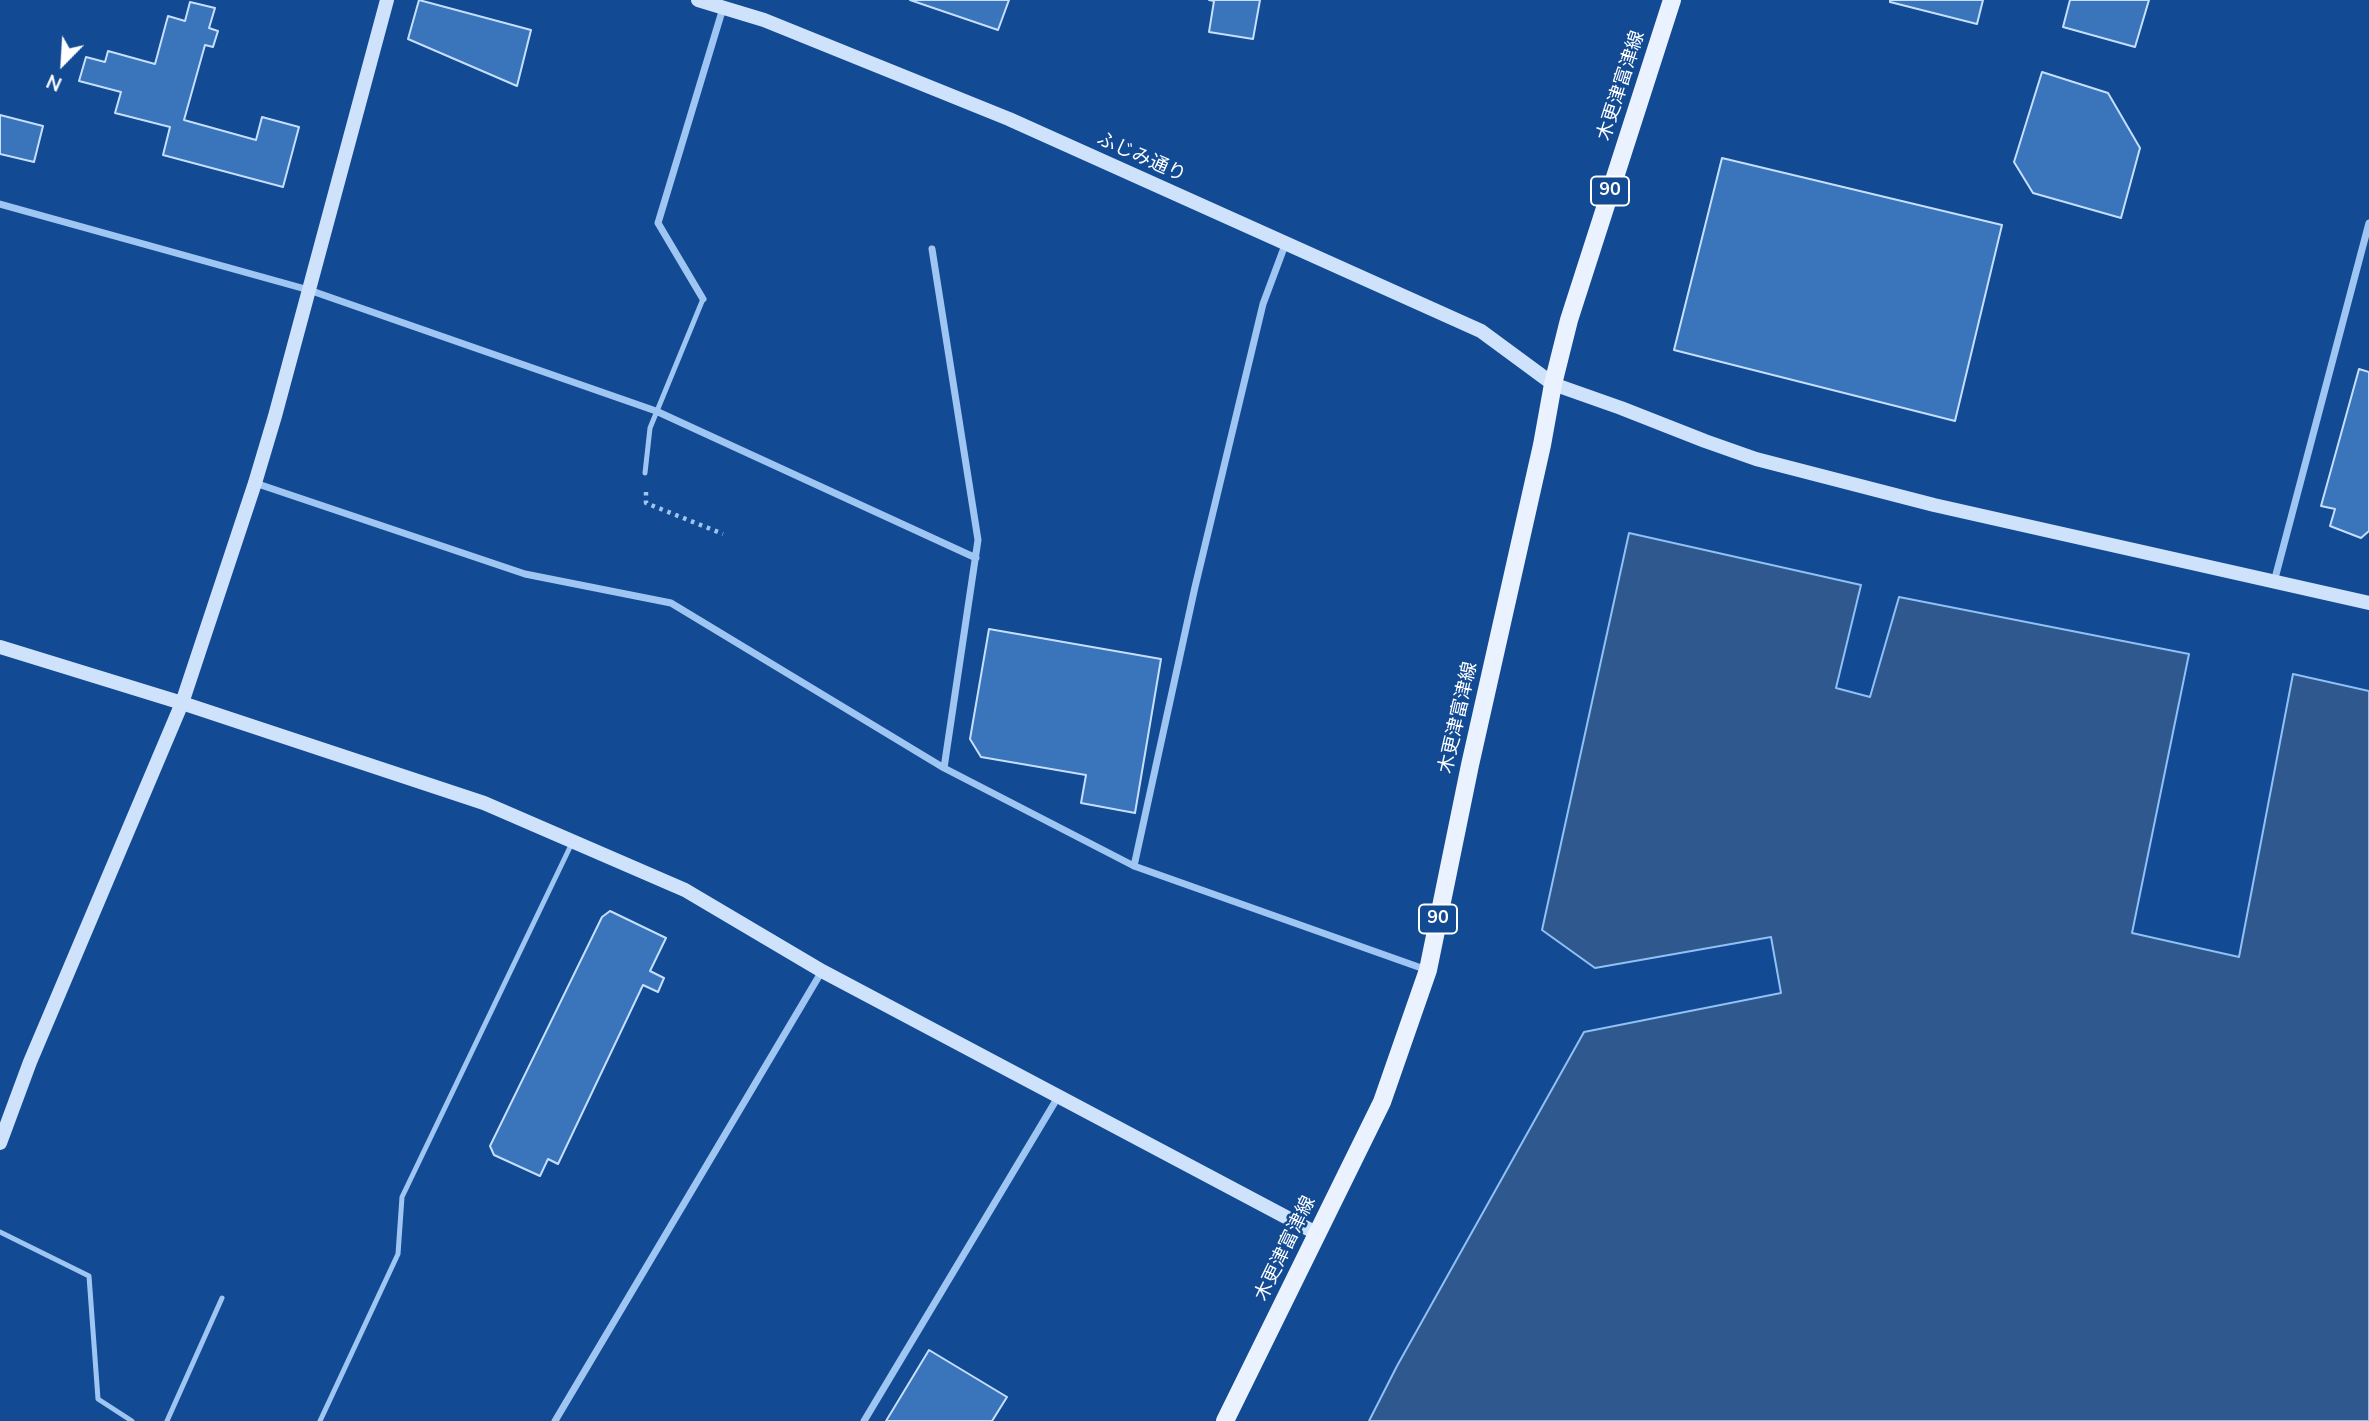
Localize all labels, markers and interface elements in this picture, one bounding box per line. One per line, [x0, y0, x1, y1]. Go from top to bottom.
north arrow [28, 28, 98, 98]
street label: 木更津富津線 [1594, 28, 1650, 144]
text: N [43, 67, 66, 97]
street label: ふじみ通り [1093, 128, 1189, 188]
road number: 90 [1591, 176, 1629, 206]
street label: 木更津富津線 [1435, 660, 1483, 776]
road number: 90 [1419, 904, 1457, 934]
street label: 木更津富津線 [1251, 1193, 1321, 1305]

